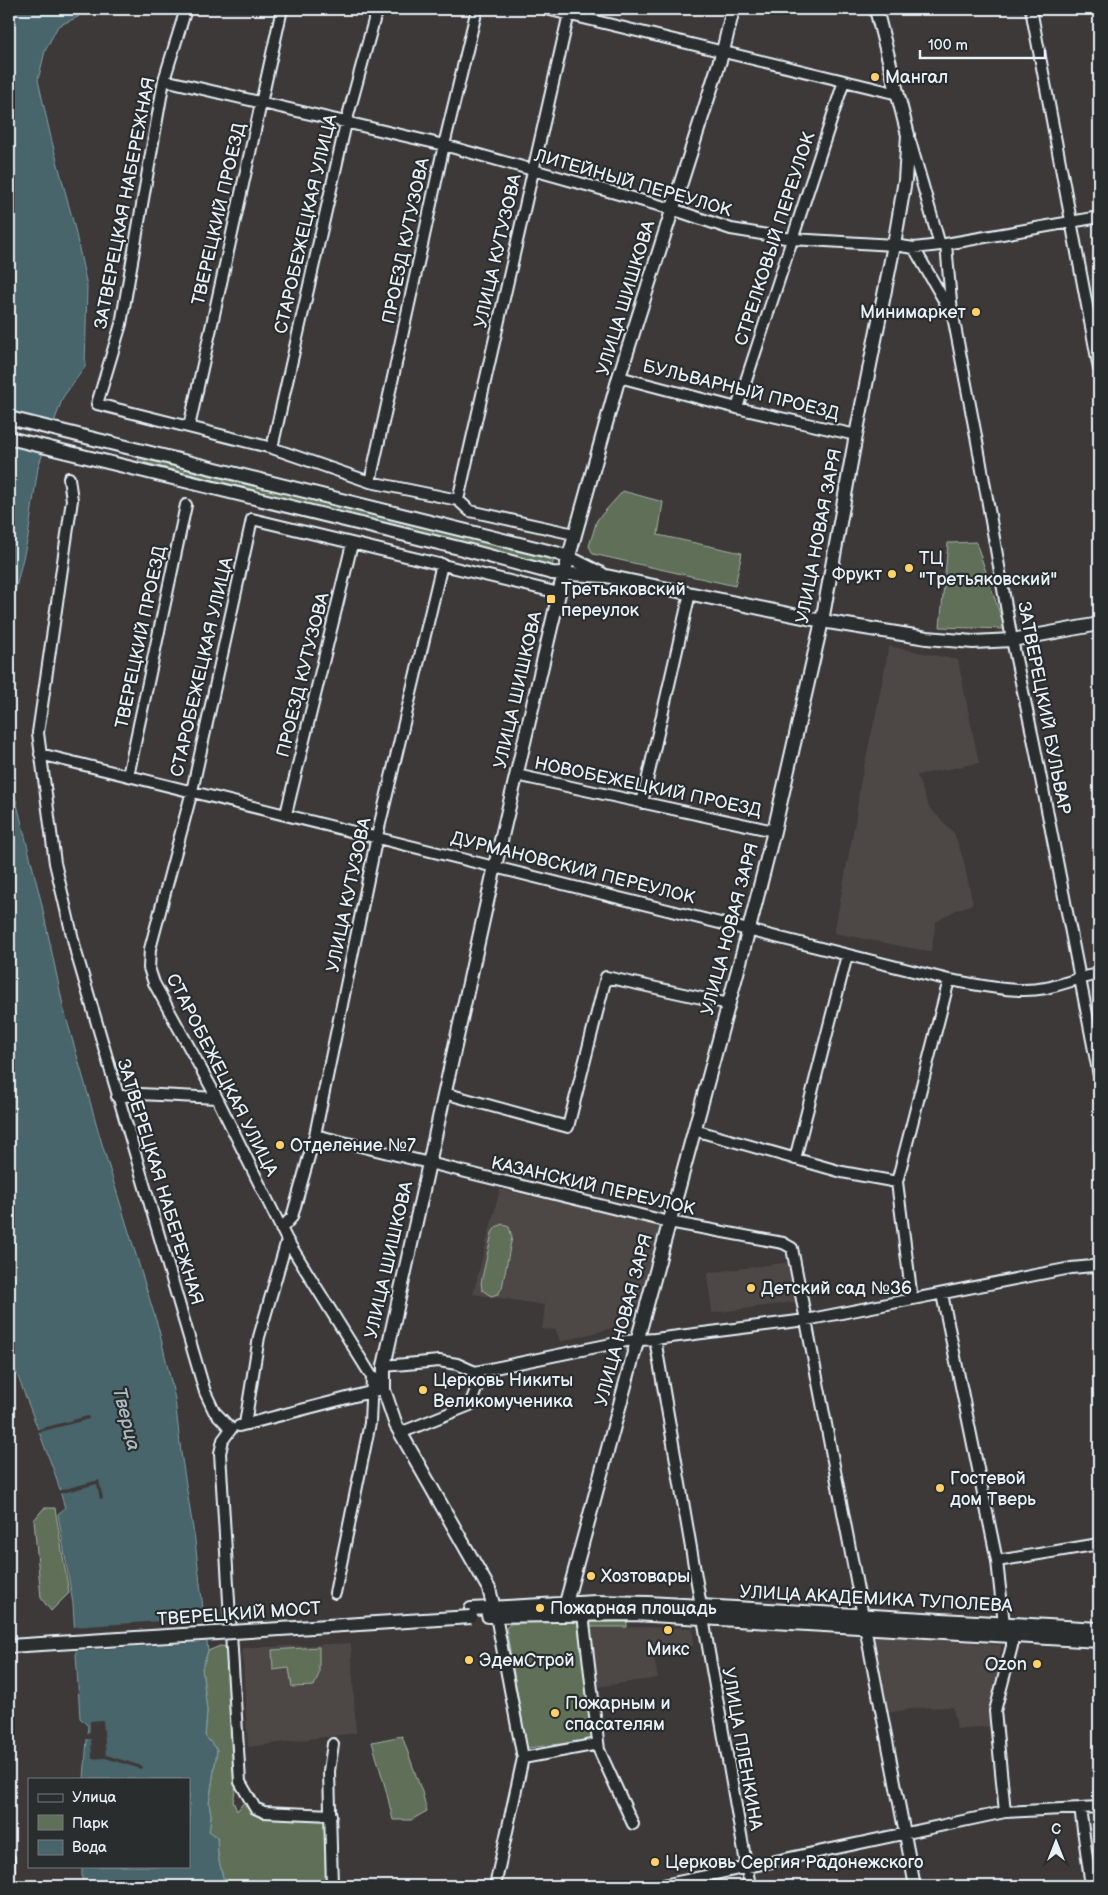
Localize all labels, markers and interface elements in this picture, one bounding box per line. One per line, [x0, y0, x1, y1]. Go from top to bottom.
scale bar [920, 28, 1046, 60]
text: 100 m [928, 36, 968, 55]
place label: Мангал [885, 67, 948, 88]
marker: Мангал [869, 71, 881, 83]
street label: ЗАТВЕРЕЦКАЯ НАБЕРЕЖНАЯ [90, 75, 160, 331]
street label: СТАРОБЕЖЕЦКАЯ УЛИЦА [271, 112, 342, 336]
street label: ТВЕРЕЦКИЙ ПРОЕЗД [188, 121, 250, 307]
street label: СТРЕЛКОВЫЙ ПЕРЕУЛОК [731, 129, 820, 348]
street label: ЛИТЕЙНЫЙ ПЕРЕУЛОК [531, 145, 734, 221]
street label: ПРОЕЗД КУТУЗОВА [378, 156, 434, 326]
street label: УЛИЦА КУТУЗОВА [470, 172, 526, 330]
street label: УЛИЦА ШИШКОВА [592, 218, 660, 378]
place label: Минимаркет [860, 302, 967, 323]
marker: Минимаркет [970, 306, 982, 318]
street label: БУЛЬВАРНЫЙ ПРОЕЗД [641, 355, 842, 425]
street label: УЛИЦА НОВАЯ ЗАРЯ [792, 447, 846, 625]
street label: ТВЕРЕЦКИЙ ПРОЕЗД [111, 543, 171, 730]
place label: ТЦ "Третьяковский" [919, 548, 1057, 590]
street label: СТАРОБЕЖЕЦКАЯ УЛИЦА [167, 555, 238, 779]
marker: ТЦ "Третьяковский" [903, 562, 915, 574]
place label: Фрукт [832, 564, 883, 585]
marker: Фрукт [886, 568, 898, 580]
place label: Третьяковский переулок [561, 579, 686, 621]
street label: ПРОЕЗД КУТУЗОВА [272, 590, 334, 760]
marker: Третьяковский переулок [545, 593, 557, 605]
street label: ЗАТВЕРЕЦКИЙ БУЛЬВАР [1013, 600, 1075, 817]
street label: УЛИЦА ШИШКОВА [490, 609, 546, 771]
street label: НОВОБЕЖЕЦКИЙ ПРОЕЗД [532, 753, 764, 821]
street label: УЛИЦА КУТУЗОВА [322, 816, 376, 974]
street label: ДУРМАНОВСКИЙ ПЕРЕУЛОК [449, 827, 698, 909]
street label: УЛИЦА НОВАЯ ЗАРЯ [697, 841, 763, 1017]
street label: СТАРОБЕЖЕЦКАЯ УЛИЦА [162, 970, 282, 1180]
street label: ЗАТВЕРЕЦКАЯ НАБЕРЕЖНАЯ [113, 1056, 207, 1308]
place label: Отделение №7 [290, 1135, 416, 1156]
marker: Отделение №7 [274, 1139, 286, 1151]
street label: КАЗАНСКИЙ ПЕРЕУЛОК [489, 1152, 697, 1220]
street label: УЛИЦА ШИШКОВА [361, 1179, 417, 1341]
street label: УЛИЦА НОВАЯ ЗАРЯ [591, 1232, 657, 1408]
place label: Детский сад №36 [761, 1278, 912, 1299]
marker: Детский сад №36 [745, 1282, 757, 1294]
place label: Церковь Никиты Великомученика [433, 1370, 573, 1412]
marker: Церковь Никиты Великомученика [417, 1384, 429, 1396]
water label: Тверца [107, 1385, 145, 1453]
place label: Гостевой дом Тверь [950, 1468, 1036, 1510]
marker: Гостевой дом Тверь [934, 1482, 946, 1494]
place label: Хозтовары [601, 1566, 690, 1587]
marker: Хозтовары [585, 1570, 597, 1582]
street label: УЛИЦА АКАДЕМИКА ТУПОЛЕВА [739, 1581, 1013, 1617]
street label: ТВЕРЕЦКИЙ МОСТ [156, 1598, 322, 1630]
place label: Пожарная площадь [550, 1598, 717, 1619]
marker: Пожарная площадь [534, 1602, 546, 1614]
marker: Микс [662, 1624, 674, 1636]
place label: Микс [646, 1639, 690, 1660]
place label: ЭдемСтрой [479, 1650, 574, 1671]
marker: ЭдемСтрой [463, 1654, 475, 1666]
place label: Ozon [985, 1654, 1027, 1675]
marker: Ozon [1031, 1658, 1043, 1670]
street label: УЛИЦА ПЛЕНКИНА [717, 1666, 767, 1832]
place label: Пожарным и спасателям [565, 1693, 671, 1735]
marker: Пожарным и спасателям [549, 1707, 561, 1719]
legend [28, 1778, 190, 1868]
text: Улица [72, 1788, 117, 1807]
text: Парк [72, 1814, 109, 1833]
north arrow [1030, 1818, 1080, 1868]
text: С [1051, 1821, 1061, 1838]
text: Вода [72, 1838, 107, 1857]
place label: Церковь Сергия Радонежского [665, 1852, 923, 1873]
marker: Церковь Сергия Радонежского [649, 1856, 661, 1868]

